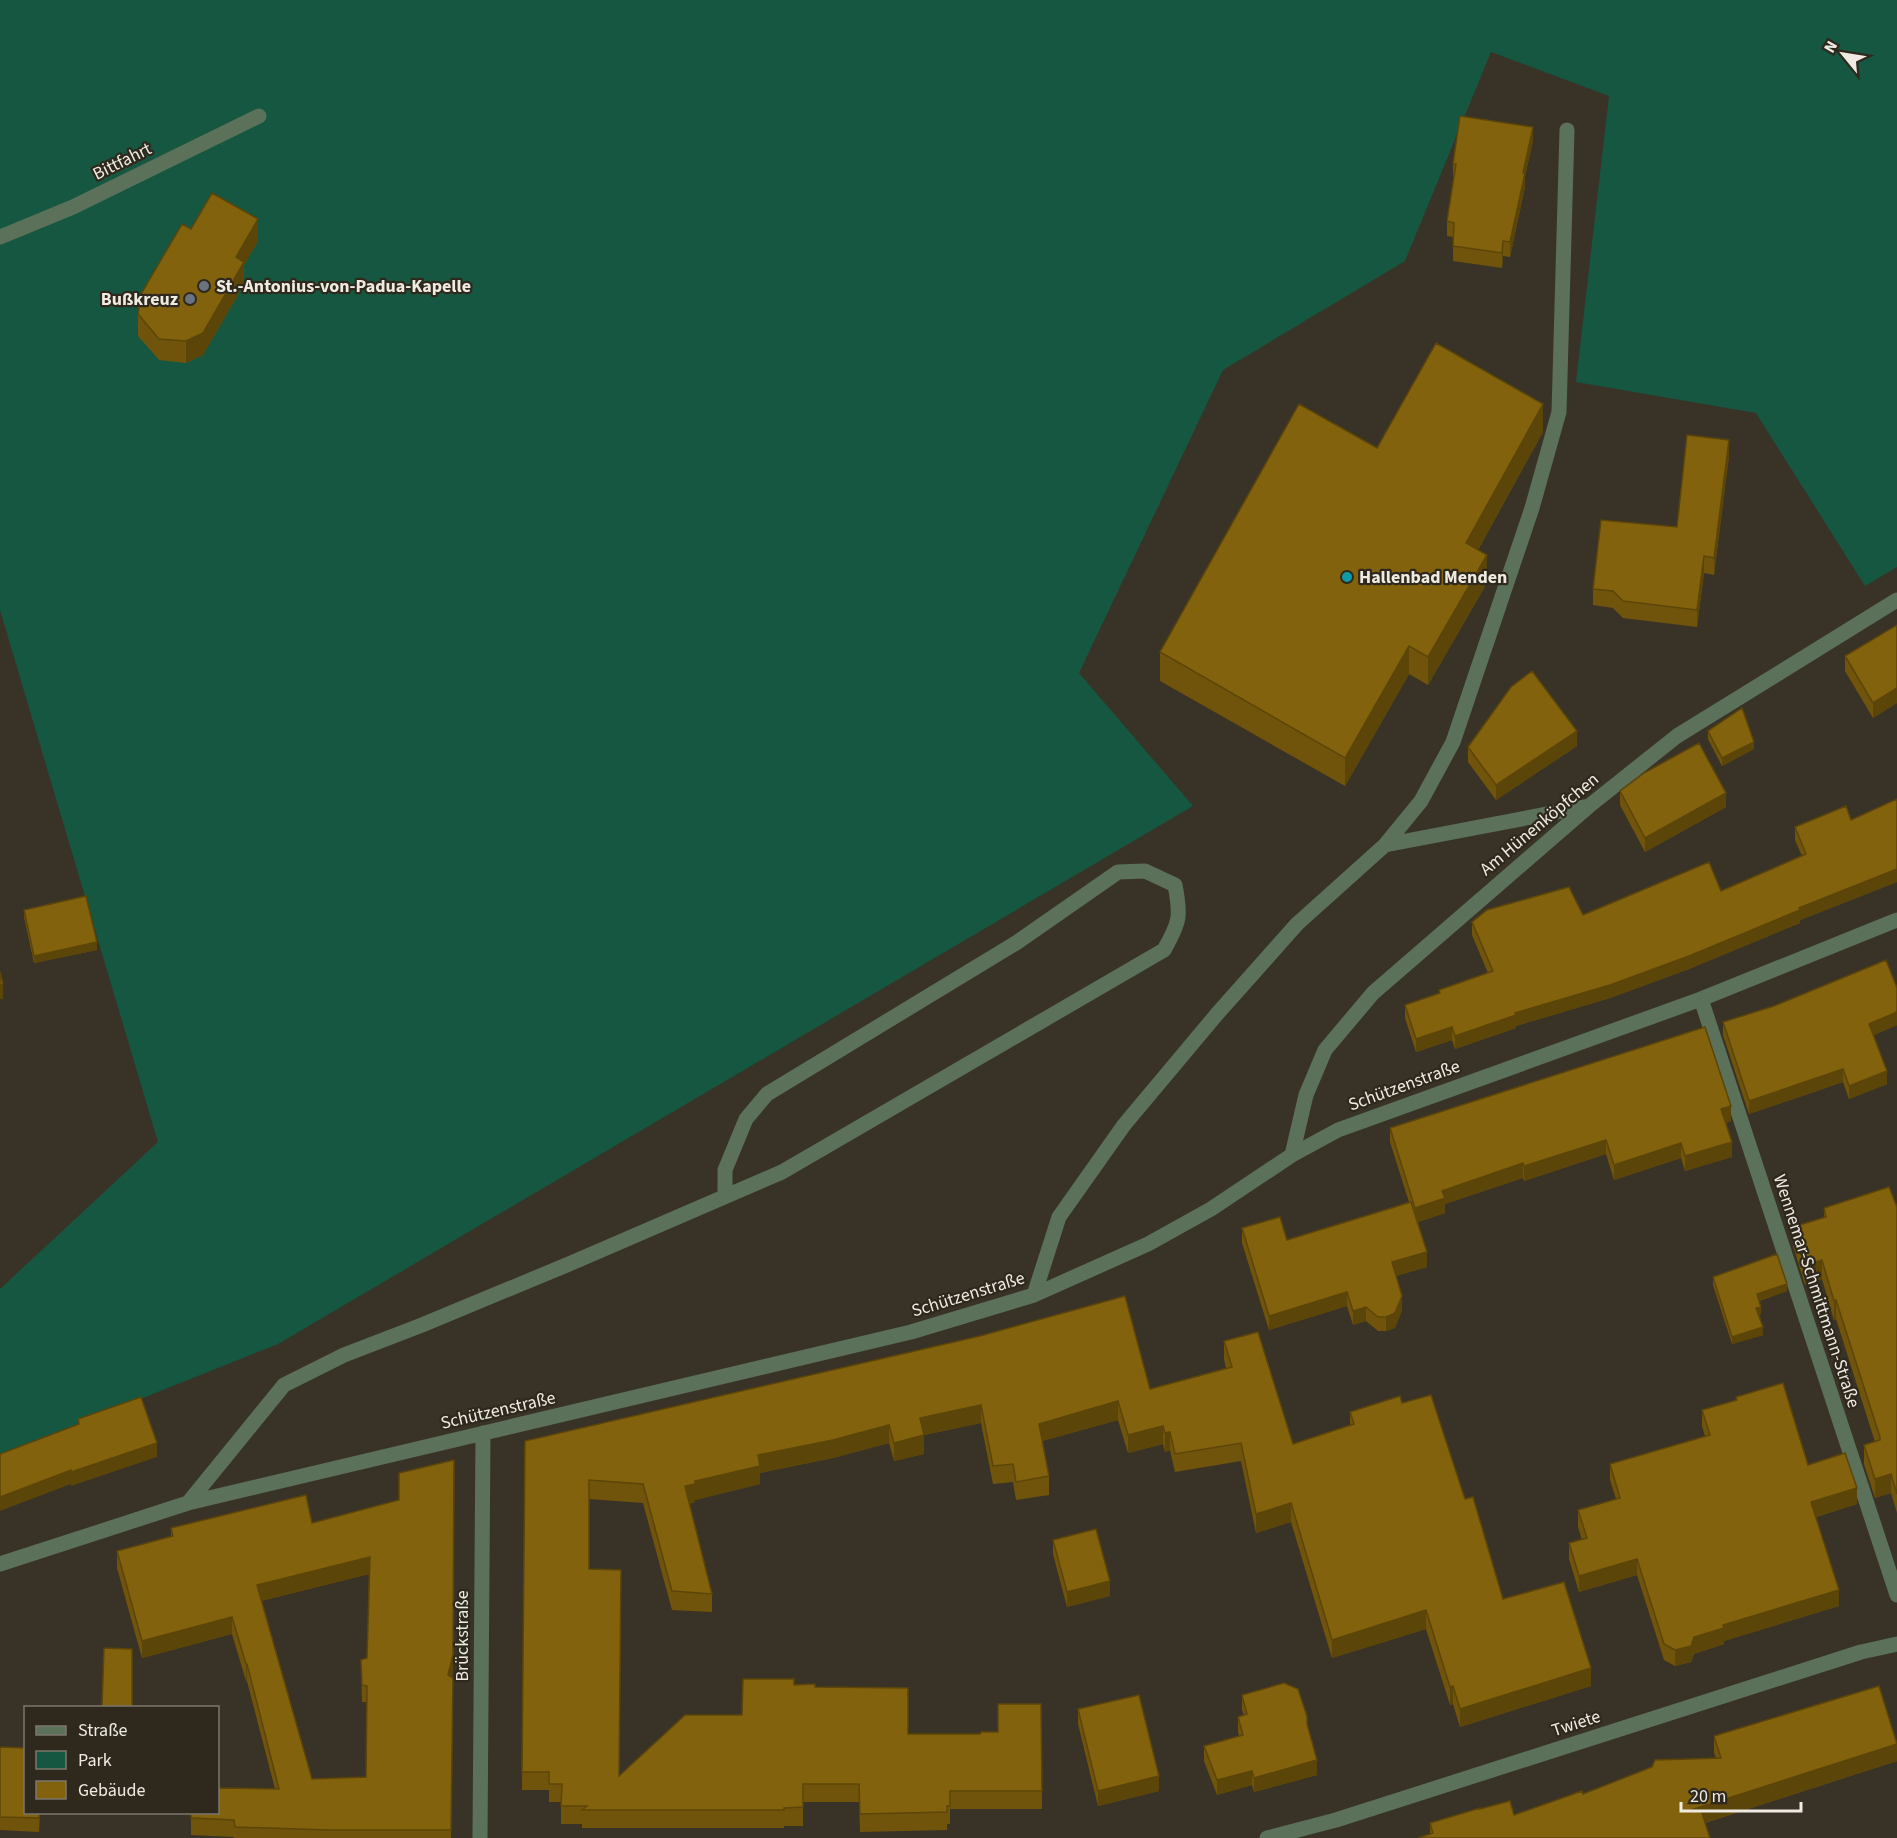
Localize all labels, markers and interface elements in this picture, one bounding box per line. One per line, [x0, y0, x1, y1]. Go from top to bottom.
north arrow [1813, 24, 1873, 84]
text: N [1819, 37, 1843, 57]
street label: Bittfahrt [89, 136, 156, 186]
place label: St.-Antonius-von-Padua-Kapelle [216, 274, 471, 299]
marker: St.-Antonius-von-Padua-Kapelle [197, 279, 211, 293]
place label: Bußkreuz [101, 287, 178, 312]
marker: Bußkreuz [183, 292, 197, 306]
place label: Hallenbad Menden [1359, 565, 1507, 590]
marker: Hallenbad Menden [1340, 570, 1354, 584]
street label: Am Hünenköpfchen [1474, 767, 1604, 882]
street label: Schützenstraße [1345, 1054, 1464, 1117]
street label: Wennemar-Schmittmann-Straße [1767, 1171, 1866, 1411]
street label: Schützenstraße [908, 1265, 1028, 1324]
street label: Schützenstraße [438, 1385, 558, 1436]
street label: Brückstraße [450, 1590, 475, 1682]
street label: Twiete [1549, 1704, 1604, 1743]
legend [24, 1706, 219, 1814]
text: Straße [78, 1718, 128, 1743]
text: Park [78, 1748, 112, 1773]
scale bar [1681, 1775, 1801, 1813]
text: Gebäude [78, 1778, 146, 1803]
text: 20 m [1690, 1784, 1726, 1809]

